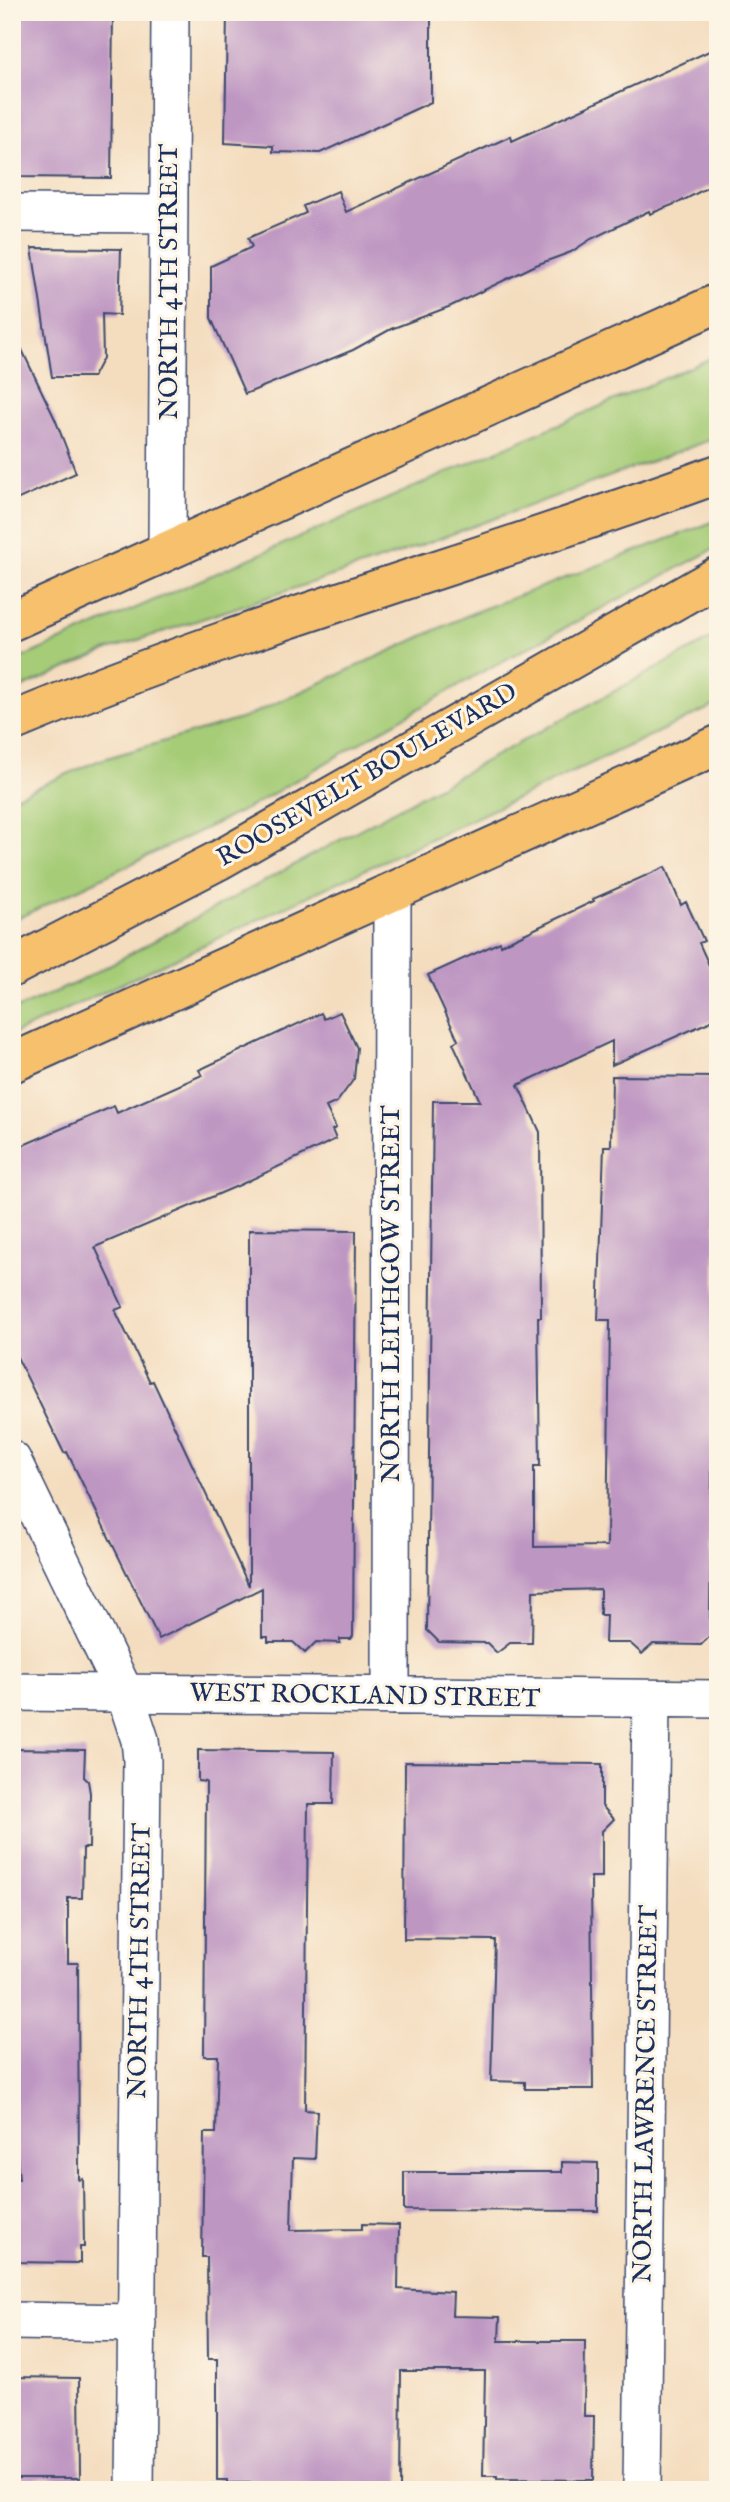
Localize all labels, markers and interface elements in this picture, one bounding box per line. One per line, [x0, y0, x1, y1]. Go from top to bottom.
street label: NORTH 4TH STREET [153, 144, 186, 420]
street label: ROOSEVELT BOULEVARD [211, 675, 523, 875]
street label: NORTH LEITHGOW STREET [375, 1105, 408, 1483]
street label: WEST ROCKLAND STREET [189, 1676, 541, 1716]
street label: NORTH 4TH STREET [121, 1823, 159, 2099]
street label: NORTH LAWRENCE STREET [626, 1904, 666, 2283]

